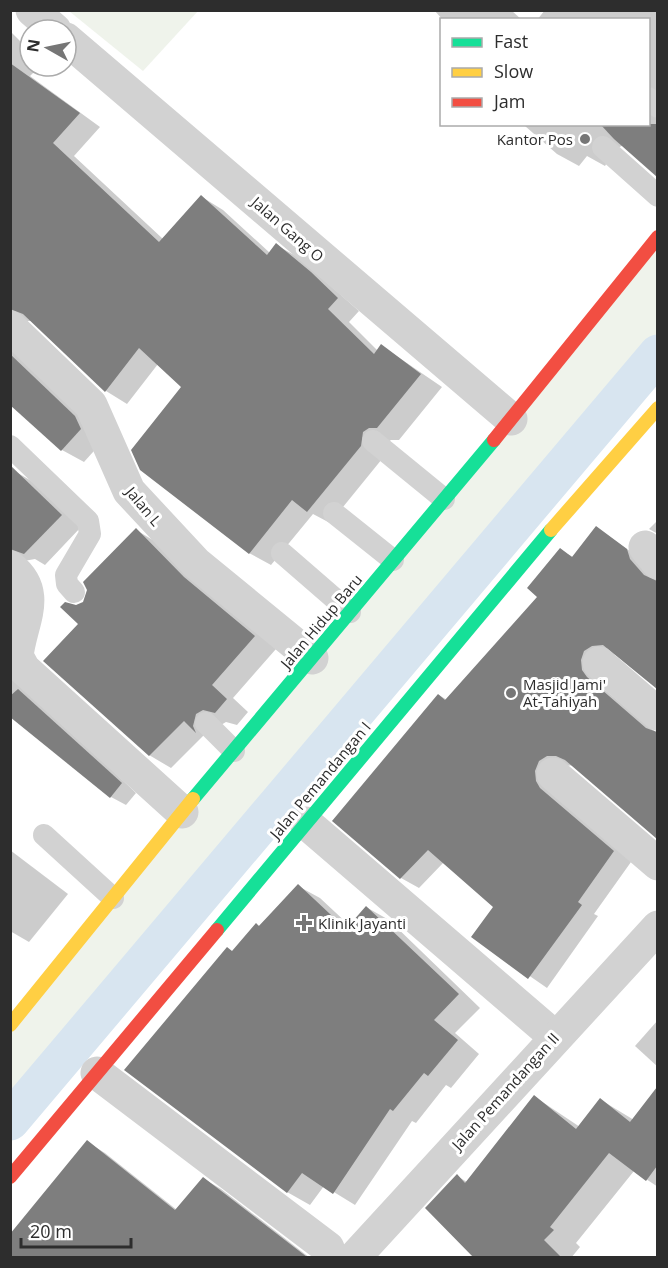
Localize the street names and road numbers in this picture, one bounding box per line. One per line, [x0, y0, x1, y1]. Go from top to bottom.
street label: Jalan Gang O [246, 191, 328, 266]
street label: Jalan L [120, 481, 166, 530]
street label: Jalan Hidup Baru [274, 570, 366, 674]
street label: Jalan Pemandangan I [264, 717, 375, 844]
street label: Jalan Pemandangan II [446, 1028, 563, 1155]

